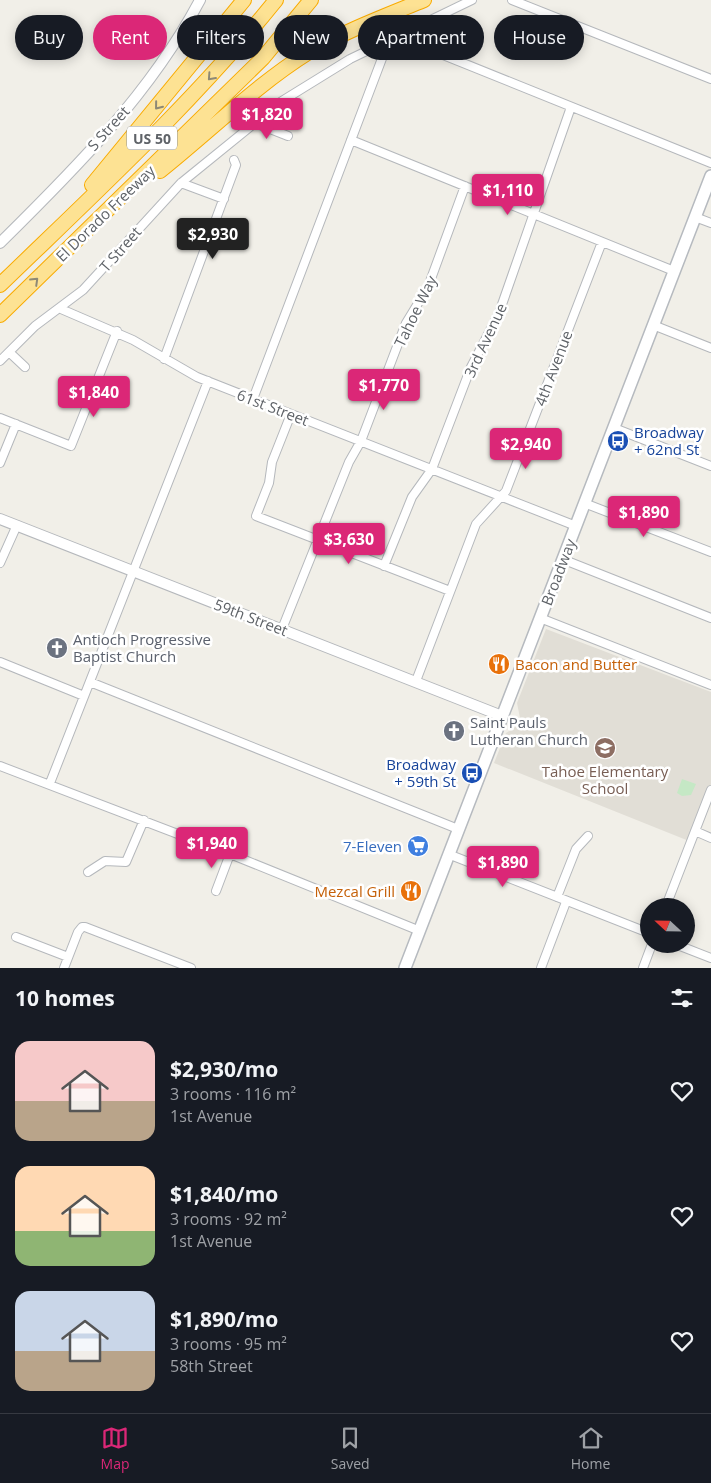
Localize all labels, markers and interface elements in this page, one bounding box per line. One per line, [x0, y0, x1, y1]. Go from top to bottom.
chip: Buy [15, 15, 83, 60]
chip: Rent [93, 15, 167, 60]
chip: Filters [177, 15, 264, 60]
chip: New [274, 15, 348, 60]
chip: Apartment [358, 15, 484, 60]
chip: House [494, 15, 584, 60]
one-way arrow [208, 71, 216, 80]
pin: $1,820 [226, 98, 308, 140]
one-way arrow [156, 100, 164, 109]
street label: S Street [82, 101, 134, 155]
text: $1,820 [242, 103, 292, 125]
road number: US 50 [127, 126, 177, 150]
street label: El Dorado Freeway [51, 160, 159, 266]
pin: $1,110 [467, 174, 549, 216]
text: $1,110 [483, 179, 533, 201]
pin: $2,930 [172, 218, 254, 260]
street label: T Street [95, 222, 145, 276]
text: $2,930 [188, 223, 238, 245]
street label: Tahoe Way [389, 272, 441, 350]
one-way arrow [29, 278, 38, 287]
street label: 3rd Avenue [459, 300, 511, 380]
street label: 4th Avenue [529, 327, 577, 409]
pin: $1,770 [343, 368, 425, 411]
text: $1,770 [359, 374, 409, 396]
pin: $1,840 [53, 376, 135, 418]
text: $1,840 [69, 381, 119, 403]
street label: 61st Street [234, 384, 312, 430]
place label: Broadway + 62nd St [634, 422, 704, 459]
pin: $2,940 [485, 428, 567, 470]
bus stop icon: Broadway + 62nd St [606, 429, 630, 453]
text: $2,940 [501, 433, 551, 455]
pin: $1,890 [603, 496, 685, 538]
text: $1,890 [619, 501, 669, 523]
pin: $3,630 [308, 522, 390, 565]
text: $3,630 [324, 528, 374, 550]
street label: Broadway [536, 535, 580, 608]
street label: 59th Street [211, 594, 291, 640]
place label: Antioch Progressive Baptist Church [73, 629, 211, 666]
church icon: Antioch Progressive Baptist Church [45, 636, 69, 660]
restaurant icon: Bacon and Butter [487, 652, 511, 676]
place label: Bacon and Butter [515, 654, 637, 674]
place label: Saint Pauls Lutheran Church [470, 712, 588, 749]
church icon: Saint Pauls Lutheran Church [442, 719, 466, 743]
school or university icon: Tahoe Elementary School [593, 736, 617, 760]
place label: Broadway + 59th St [386, 754, 456, 791]
bus stop icon: Broadway + 59th St [460, 761, 484, 785]
place label: Tahoe Elementary School [542, 761, 669, 798]
pin: $1,940 [171, 826, 253, 869]
text: $1,940 [187, 832, 237, 854]
supermarket icon: 7-Eleven [406, 834, 430, 858]
place label: 7-Eleven [343, 836, 402, 856]
pin: $1,890 [462, 846, 544, 888]
text: $1,890 [478, 851, 528, 873]
restaurant icon: Mezcal Grill [399, 879, 423, 903]
place label: Mezcal Grill [314, 881, 395, 901]
north arrow [640, 898, 695, 952]
map controls [640, 898, 695, 953]
text: 10 homes [15, 984, 115, 1012]
icon: filters [668, 984, 696, 1012]
text: $2,930/mo [170, 1055, 278, 1083]
icon: home [55, 1061, 115, 1121]
icon: heart [668, 1077, 696, 1105]
text: 3 rooms · 116 m² [170, 1083, 296, 1105]
text: 1st Avenue [170, 1105, 252, 1127]
text: $1,840/mo [170, 1180, 278, 1208]
icon: home [55, 1186, 115, 1246]
icon: heart [668, 1202, 696, 1230]
text: 3 rooms · 92 m² [170, 1208, 287, 1230]
text: 1st Avenue [170, 1230, 252, 1252]
text: $1,890/mo [170, 1305, 278, 1333]
icon: home [55, 1311, 115, 1371]
icon: heart [668, 1327, 696, 1355]
text: 3 rooms · 95 m² [170, 1333, 287, 1355]
text: 58th Street [170, 1355, 253, 1377]
tab: Map [101, 1424, 130, 1473]
tab: Saved [331, 1424, 370, 1473]
tab: Home [571, 1424, 610, 1473]

